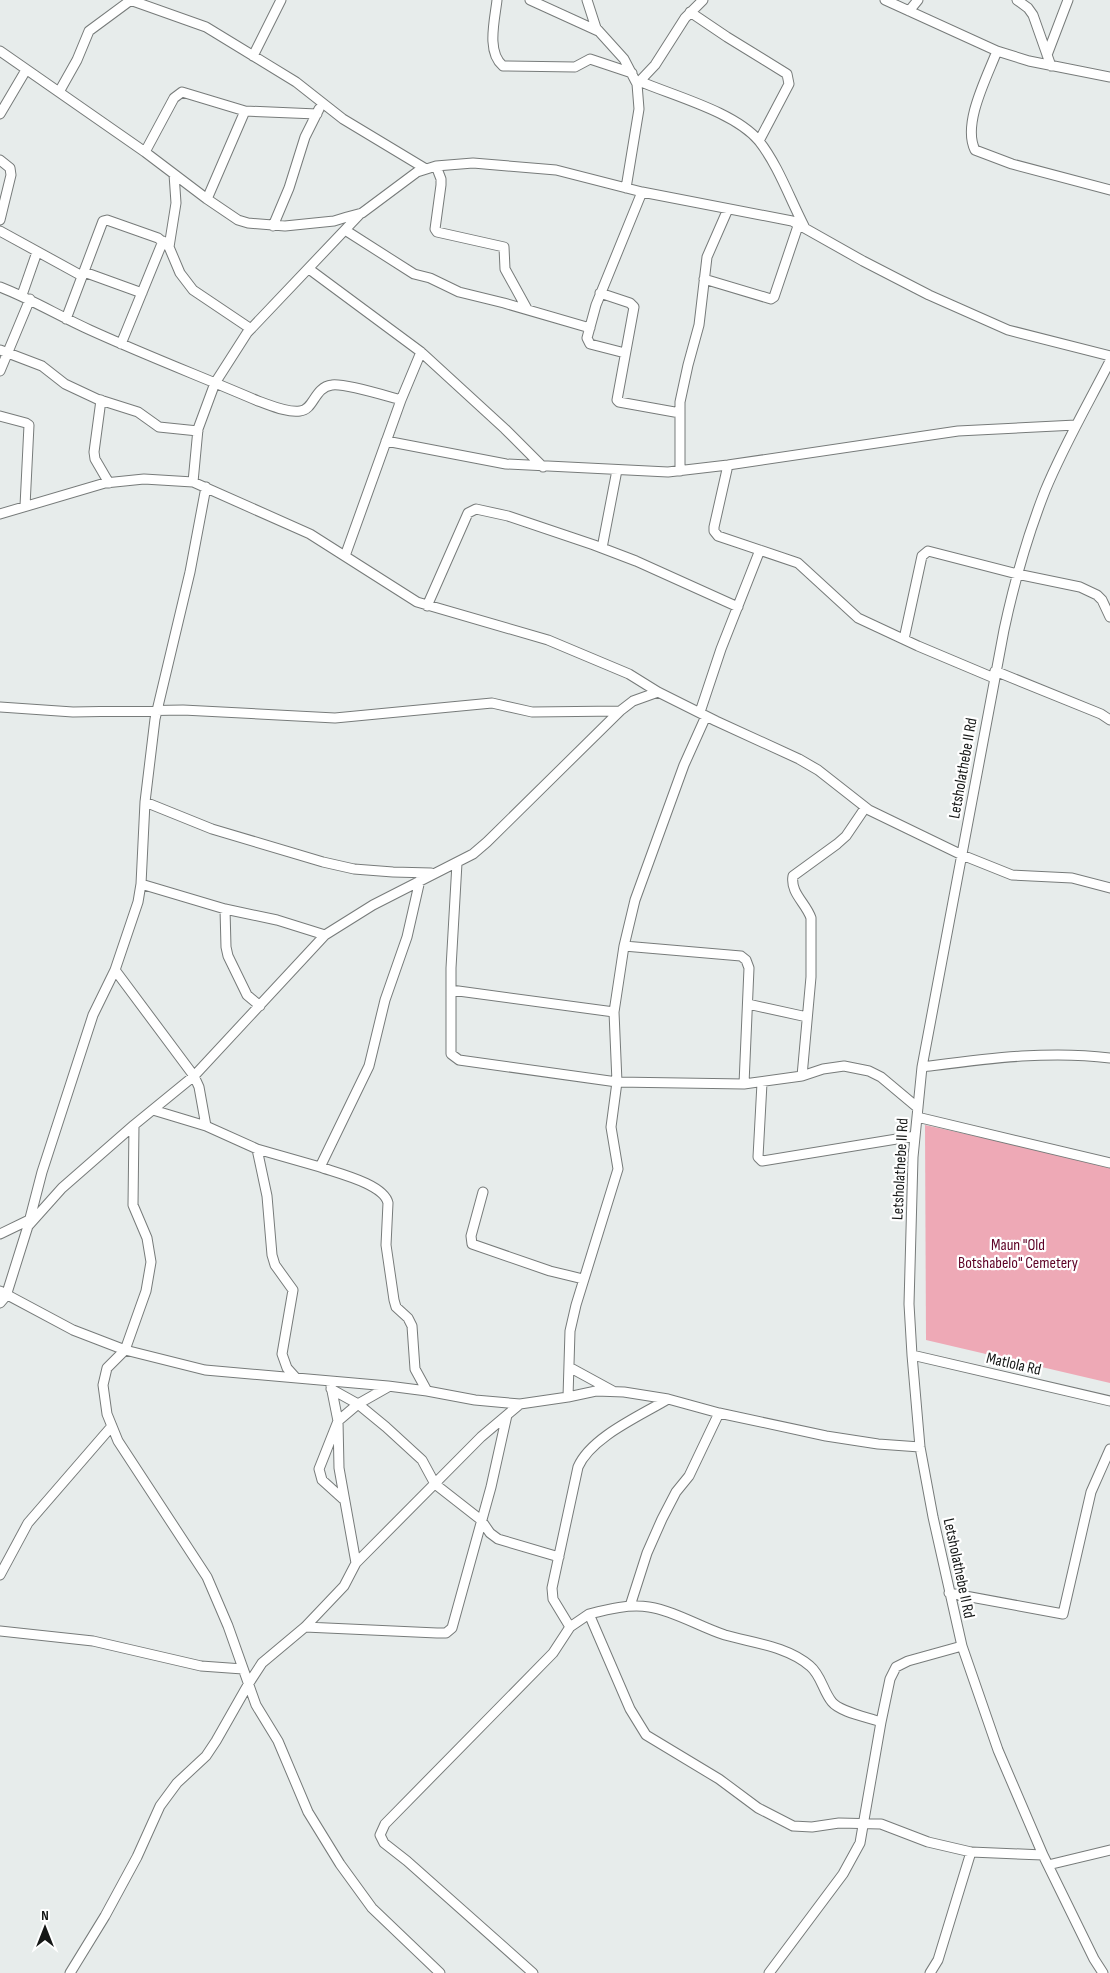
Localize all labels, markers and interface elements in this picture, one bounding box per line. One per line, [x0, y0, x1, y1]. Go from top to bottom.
street label: Letsholathebe II Rd [945, 716, 982, 820]
street label: Letsholathebe II Rd [888, 1118, 913, 1220]
park label: Maun "Old Botshabelo" Cemetery [958, 1236, 1078, 1273]
street label: Matlola Rd [984, 1349, 1043, 1380]
street label: Letsholathebe II Rd [939, 1516, 978, 1620]
north arrow [20, 1903, 70, 1953]
text: N [41, 1907, 49, 1924]

